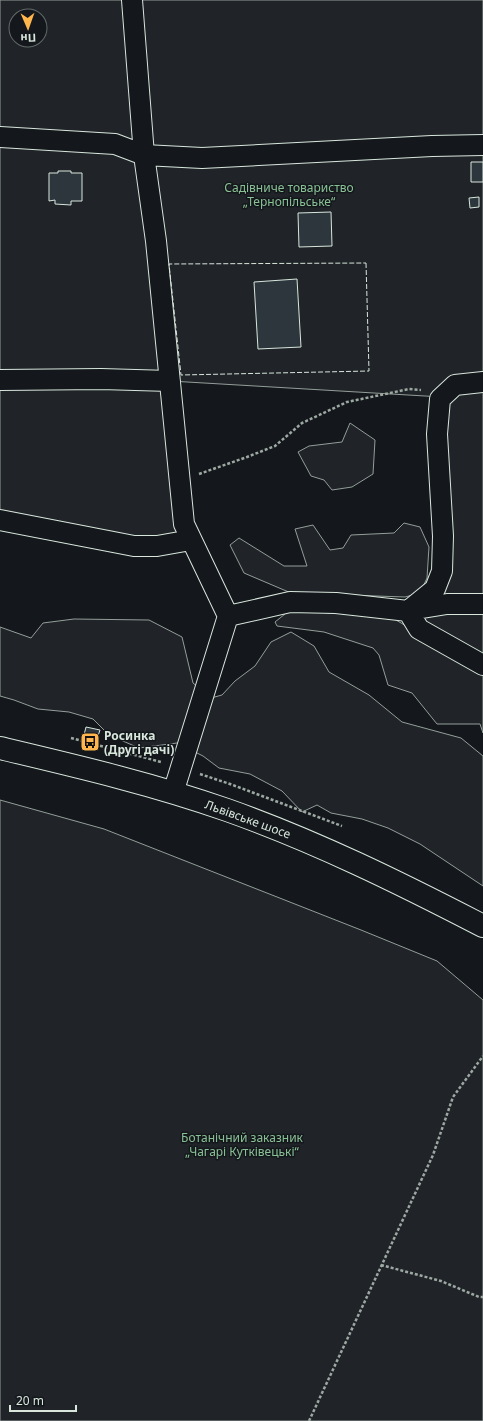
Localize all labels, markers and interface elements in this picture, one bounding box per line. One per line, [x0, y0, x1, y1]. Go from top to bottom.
north arrow [8, 8, 48, 48]
text: Пн [20, 31, 36, 46]
park label: Садівниче товариство „Тернопільське“ [224, 179, 354, 210]
place label: Росинка (Другі дачі) [104, 727, 174, 758]
bus stop icon: Росинка (Другі дачі) [79, 731, 101, 753]
street label: Львівське шосе [203, 796, 294, 843]
park label: Ботанічний заказник „Чагарі Кутківецькі“ [181, 1129, 304, 1160]
scale bar [10, 1387, 76, 1413]
text: 20 m [16, 1392, 44, 1409]

